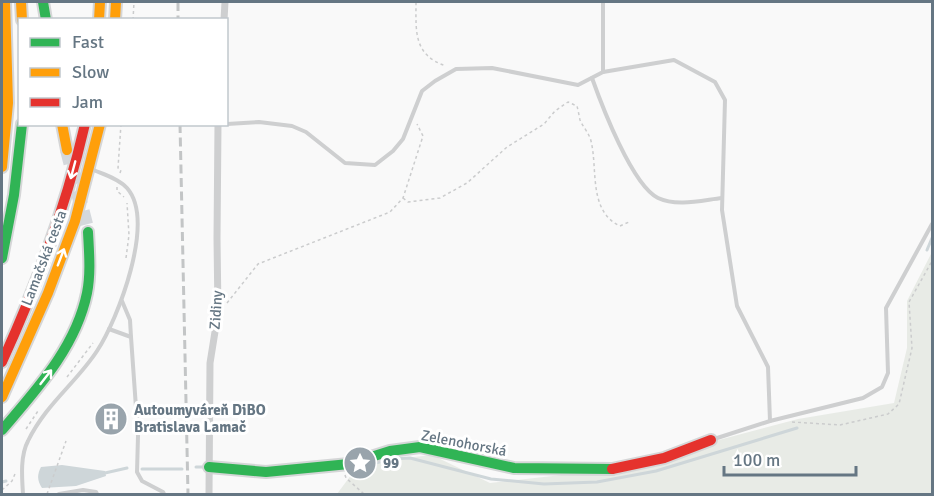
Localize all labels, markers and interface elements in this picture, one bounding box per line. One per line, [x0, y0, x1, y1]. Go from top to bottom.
legend [18, 18, 228, 126]
text: Fast [72, 31, 104, 53]
text: Slow [72, 61, 109, 83]
text: Jam [72, 91, 103, 113]
one-way arrow [67, 161, 79, 180]
street label: Lamačská cesta [18, 208, 70, 308]
one-way arrow [57, 248, 68, 267]
street label: Zidiny [206, 290, 226, 330]
one-way arrow [39, 369, 52, 385]
building icon: Autoumyváreň DiBO Bratislava Lamač [93, 401, 129, 437]
place label: Autoumyváreň DiBO Bratislava Lamač [134, 401, 266, 436]
street label: Zelenohorská [420, 426, 508, 460]
scale bar [724, 439, 856, 477]
place icon: 99 [342, 445, 378, 481]
text: 100 m [733, 449, 780, 471]
place label: 99 [383, 454, 399, 472]

